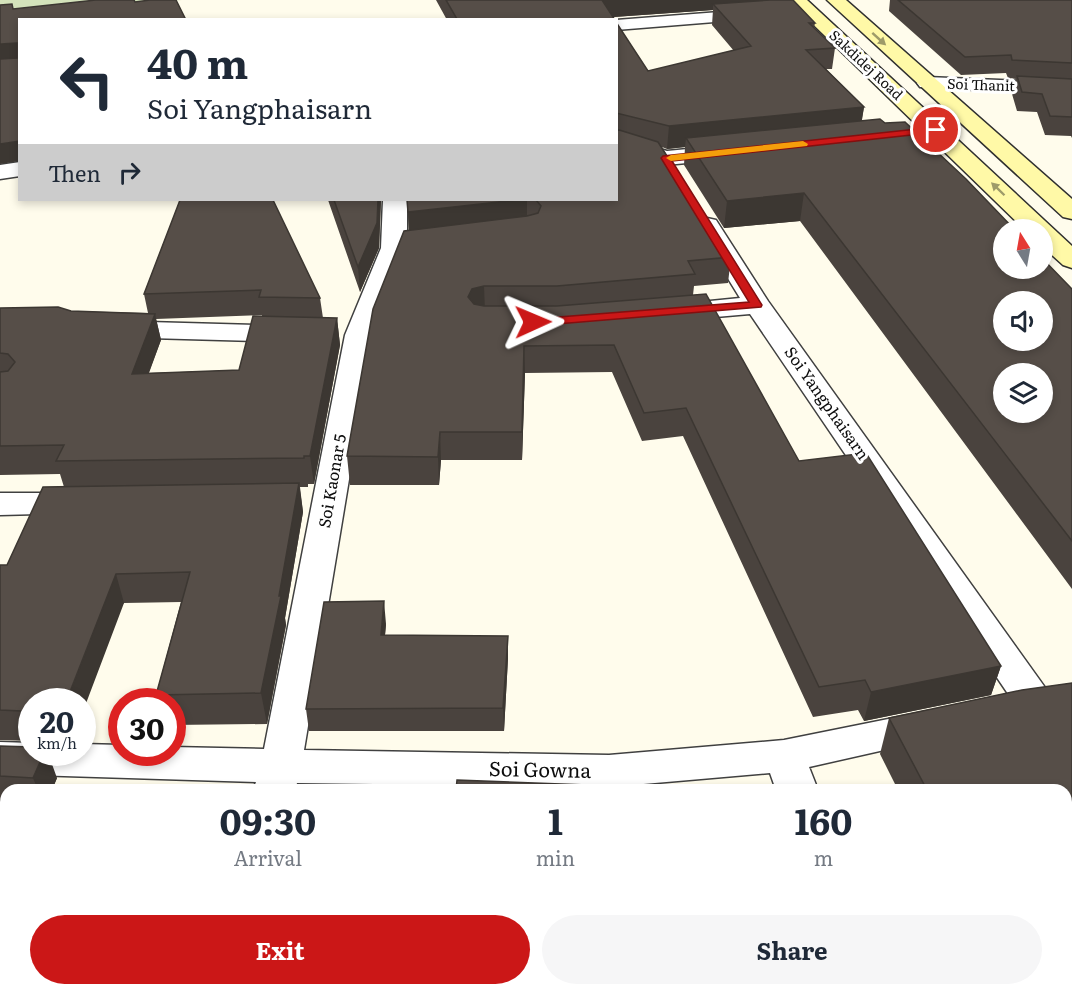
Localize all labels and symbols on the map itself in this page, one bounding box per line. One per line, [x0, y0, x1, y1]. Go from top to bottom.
street label: Sakdidej Road [825, 25, 908, 104]
one-way arrow [872, 32, 887, 46]
street label: Soi Thanit [947, 73, 1016, 95]
pin [910, 104, 961, 155]
one-way arrow [990, 182, 1005, 196]
north arrow [993, 219, 1053, 279]
position arrow [501, 290, 565, 354]
street label: Soi Yangphaisarn [780, 341, 876, 464]
street label: Soi Kaonar 5 [311, 432, 351, 530]
speed limit sign: 30 [108, 688, 186, 766]
street label: Soi Gowna [489, 752, 592, 784]

